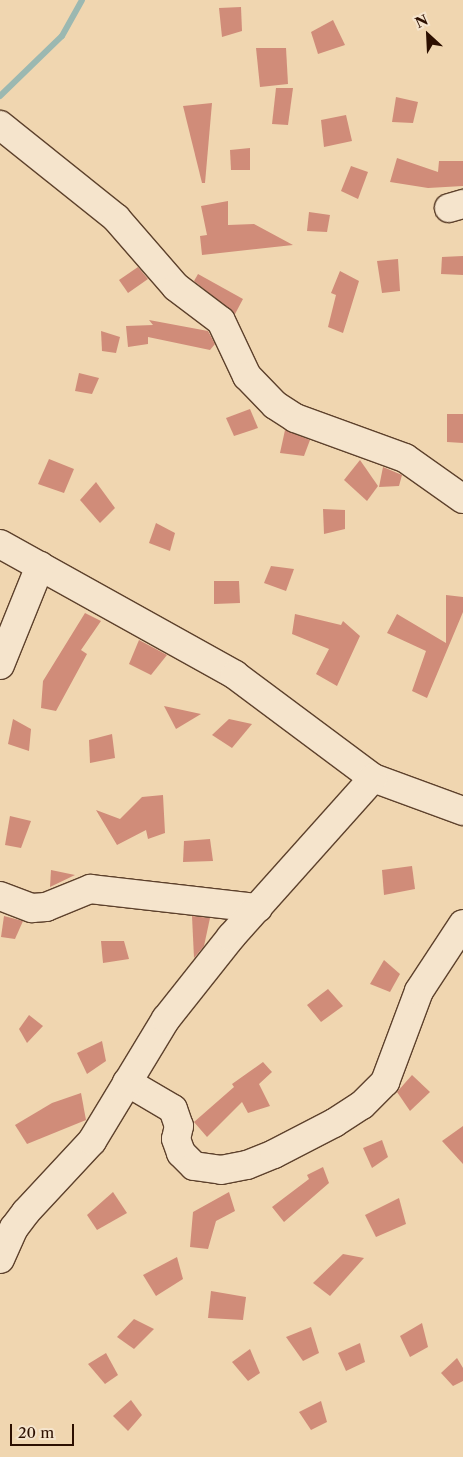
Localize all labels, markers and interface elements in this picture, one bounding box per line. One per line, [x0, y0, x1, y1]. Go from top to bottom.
north arrow [403, 10, 453, 60]
text: N [412, 11, 431, 32]
scale bar [12, 1414, 76, 1446]
text: 20 m [18, 1423, 54, 1442]

